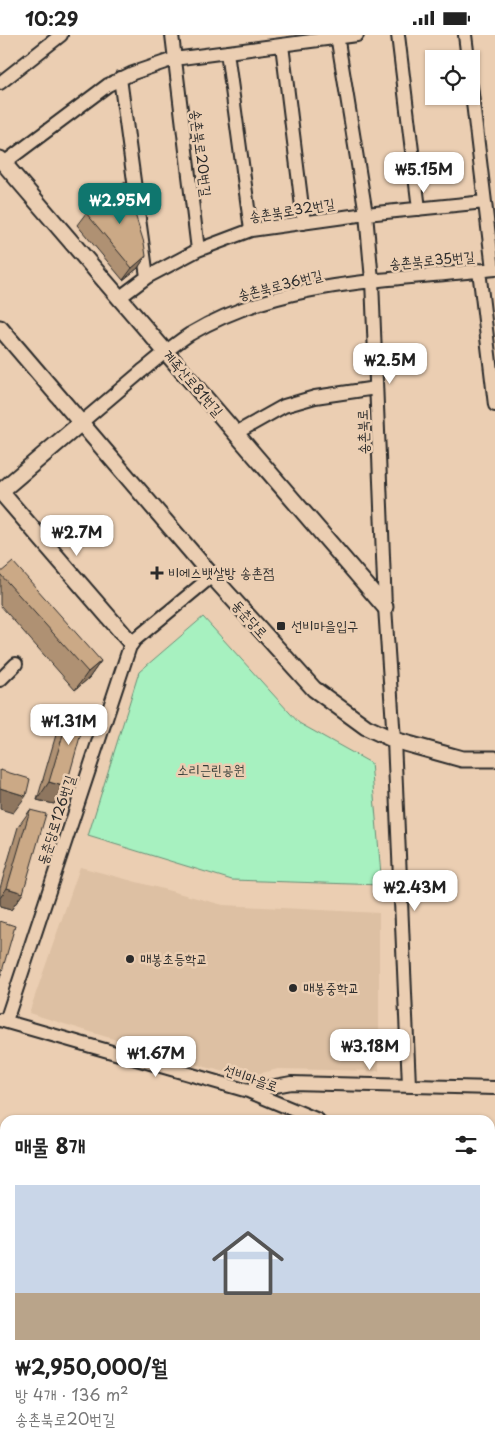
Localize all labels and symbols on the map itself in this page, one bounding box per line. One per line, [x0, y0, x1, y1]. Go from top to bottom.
street label: 송촌북로20번길 [186, 108, 217, 198]
pin: ₩5.15M [383, 151, 465, 194]
pin: ₩2.95M [79, 183, 161, 225]
street label: 송촌북로32번길 [248, 192, 337, 227]
street label: 송촌북로35번길 [388, 245, 476, 274]
street label: 송촌북로36번길 [235, 264, 325, 305]
pin: ₩2.5M [355, 343, 425, 385]
street label: 계족산로81번길 [158, 345, 229, 421]
street label: 송촌북로 [351, 409, 374, 455]
pin: ₩2.7M [42, 515, 112, 557]
place label: 비에스뱃살방 송촌점 [168, 562, 274, 583]
marker: 비에스뱃살방 송촌점 [150, 566, 164, 580]
street label: 동춘당로 [227, 595, 273, 642]
place label: 선비마을입구 [291, 615, 359, 636]
marker: 선비마을입구 [275, 620, 287, 632]
pin: ₩1.31M [28, 703, 110, 746]
park label: 소리근린공원 [177, 759, 245, 780]
street label: 동춘당로126번길 [31, 772, 80, 867]
pin: ₩2.43M [374, 869, 456, 912]
place label: 매봉초등학교 [140, 948, 208, 969]
marker: 매봉초등학교 [124, 953, 136, 965]
place label: 매봉중학교 [303, 977, 359, 998]
marker: 매봉중학교 [287, 982, 299, 994]
pin: ₩3.18M [329, 1029, 411, 1071]
pin: ₩1.67M [115, 1035, 197, 1078]
street label: 선비마을로 [221, 1058, 281, 1097]

